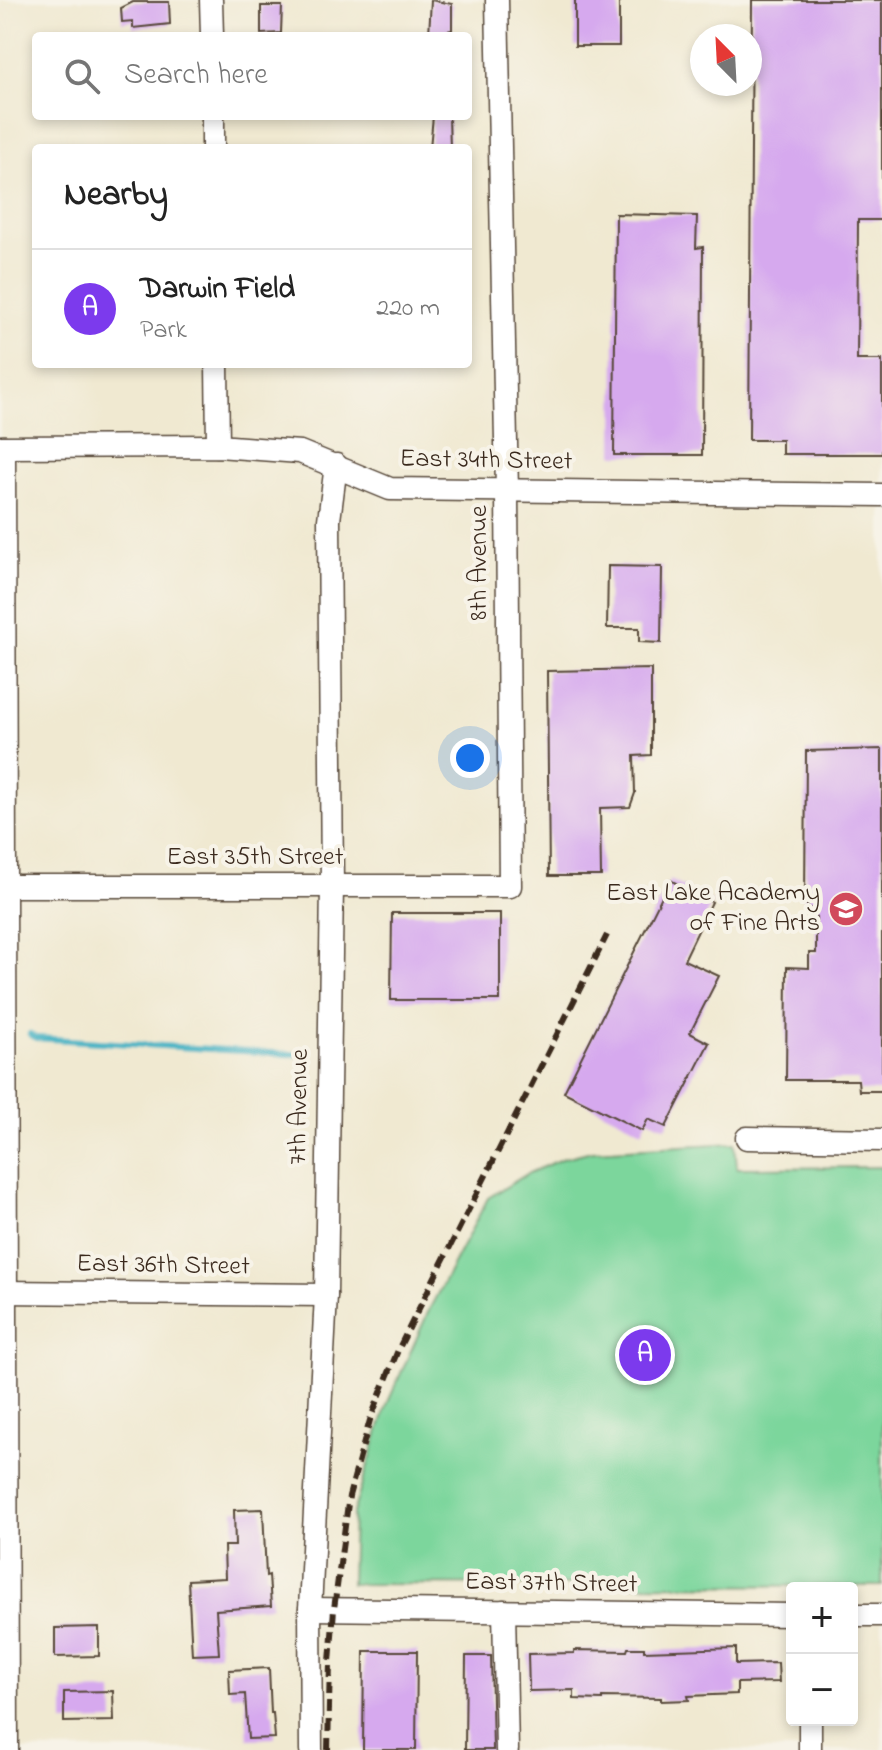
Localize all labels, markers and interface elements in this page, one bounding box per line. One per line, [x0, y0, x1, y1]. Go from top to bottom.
north arrow [690, 24, 762, 96]
search box [32, 32, 472, 120]
icon: search [60, 54, 104, 98]
text: Search here [124, 54, 268, 98]
text: Nearby [64, 171, 168, 221]
text: Darwin Field [140, 268, 295, 312]
text: A [82, 290, 98, 328]
text: 220 m [376, 290, 440, 328]
text: Park [140, 312, 187, 350]
street label: East 34th Street [399, 440, 573, 482]
street label: 8th Avenue [461, 505, 499, 621]
your location [450, 738, 490, 778]
street label: East 35th Street [167, 839, 344, 877]
place label: East Lake Academy of Fine Arts [606, 875, 820, 943]
school or university icon: East Lake Academy of Fine Arts [827, 890, 865, 928]
street label: 7th Avenue [280, 1048, 320, 1165]
street label: East 36th Street [76, 1245, 250, 1287]
pin: A [619, 1325, 671, 1385]
street label: East 37th Street [464, 1563, 638, 1605]
map controls [786, 1582, 858, 1726]
button: + [786, 1582, 858, 1654]
button: − [786, 1654, 858, 1726]

